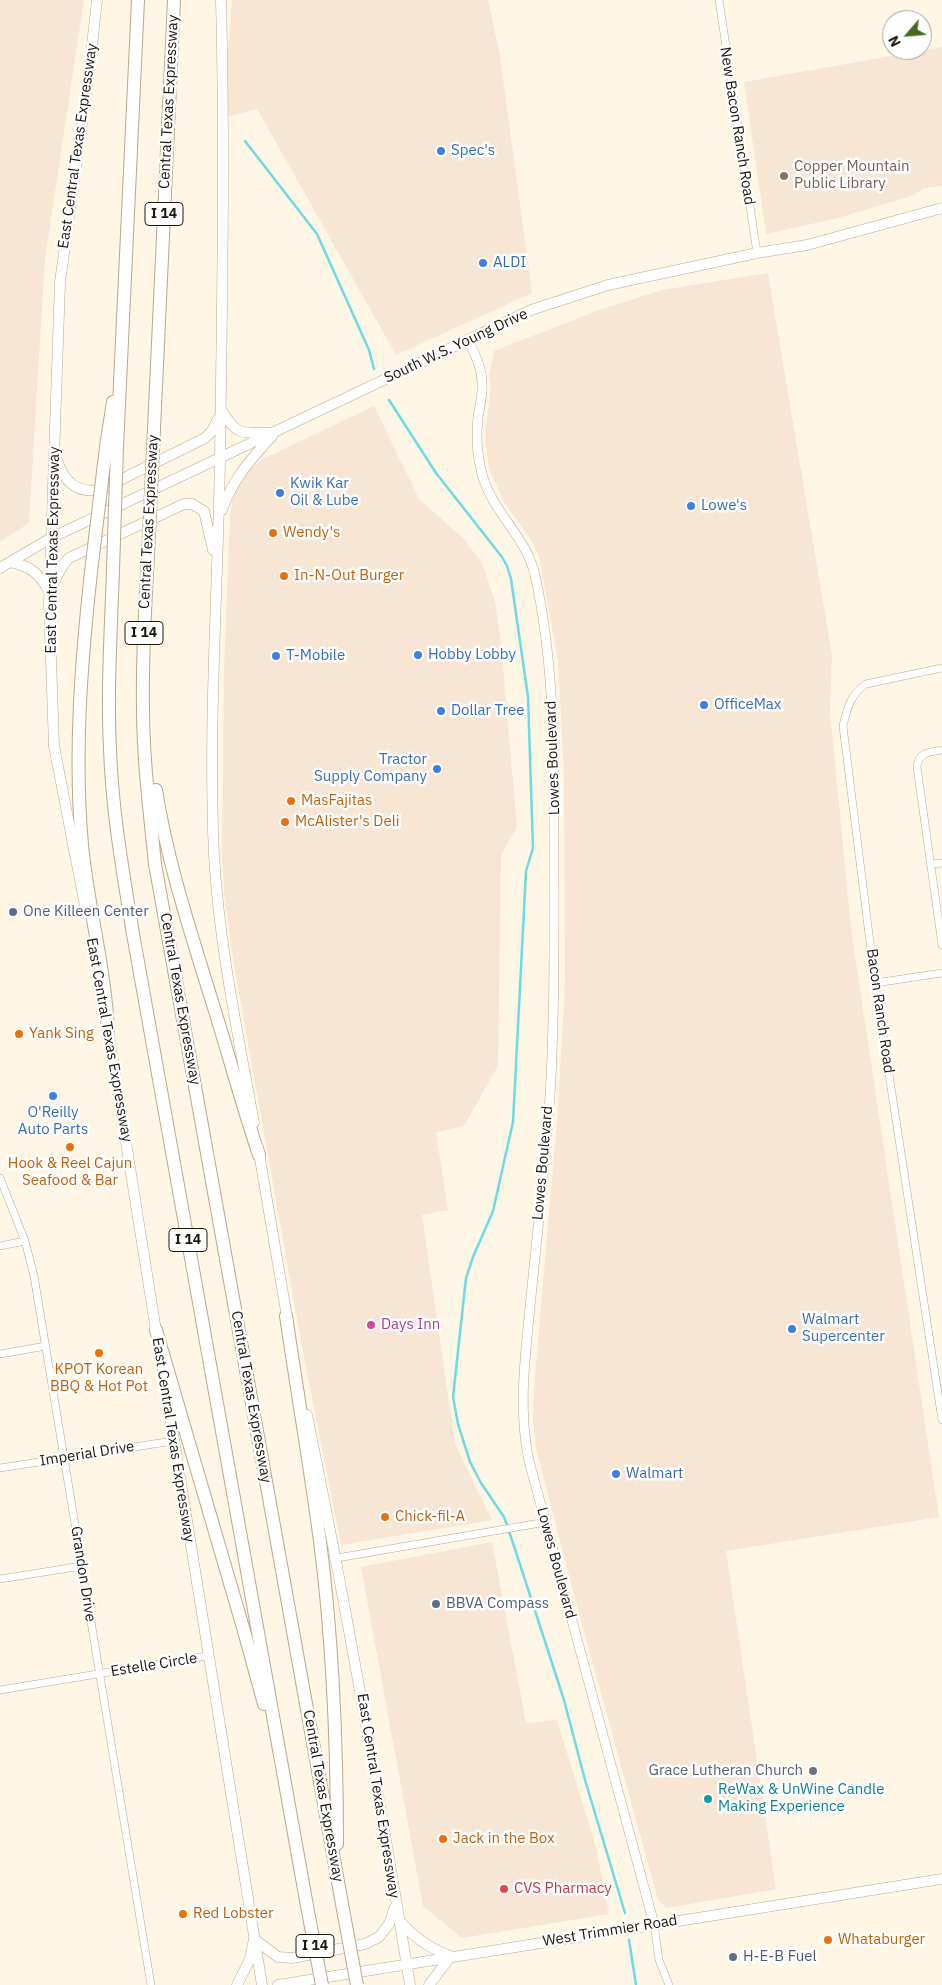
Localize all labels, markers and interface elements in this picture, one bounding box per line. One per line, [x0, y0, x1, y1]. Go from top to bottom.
north arrow [882, 10, 932, 60]
street label: Central Texas Expressway [155, 14, 183, 190]
text: N [884, 33, 905, 50]
street label: East Central Texas Expressway [55, 42, 101, 250]
street label: New Bacon Ranch Road [716, 46, 758, 206]
place label: Spec's [451, 142, 495, 160]
marker: Spec's [435, 145, 447, 157]
place label: Copper Mountain Public Library [794, 158, 910, 193]
marker: Copper Mountain Public Library [778, 170, 790, 182]
road number: I 14 [145, 202, 183, 225]
place label: ALDI [493, 254, 526, 272]
marker: ALDI [477, 257, 489, 269]
street label: South W.S. Young Drive [381, 305, 531, 387]
street label: Central Texas Expressway [135, 434, 163, 610]
street label: East Central Texas Expressway [42, 446, 64, 654]
place label: Kwik Kar Oil & Lube [290, 475, 359, 510]
marker: Kwik Kar Oil & Lube [274, 487, 286, 499]
place label: Lowe's [701, 497, 747, 515]
marker: Lowe's [685, 500, 697, 512]
place label: Wendy's [283, 524, 340, 542]
marker: Wendy's [267, 527, 279, 539]
place label: In-N-Out Burger [294, 567, 404, 585]
marker: In-N-Out Burger [278, 570, 290, 582]
road number: I 14 [125, 622, 163, 644]
place label: Hobby Lobby [428, 646, 516, 664]
place label: T-Mobile [286, 647, 345, 665]
marker: Hobby Lobby [412, 649, 424, 661]
marker: T-Mobile [270, 650, 282, 662]
place label: OfficeMax [714, 696, 781, 714]
marker: OfficeMax [698, 699, 710, 711]
street label: Lowes Boulevard [542, 700, 564, 816]
place label: Dollar Tree [451, 702, 524, 720]
marker: Dollar Tree [435, 705, 447, 717]
place label: Tractor Supply Company [314, 751, 427, 786]
marker: Tractor Supply Company [431, 763, 443, 775]
place label: MasFajitas [301, 792, 372, 810]
marker: MasFajitas [285, 795, 297, 807]
place label: McAlister's Deli [295, 813, 399, 831]
marker: McAlister's Deli [279, 816, 291, 828]
place label: One Killeen Center [23, 903, 149, 921]
marker: One Killeen Center [7, 906, 19, 918]
street label: Central Texas Expressway [156, 912, 204, 1086]
street label: East Central Texas Expressway [82, 936, 136, 1144]
street label: Bacon Ranch Road [862, 947, 898, 1075]
place label: Yank Sing [29, 1025, 94, 1043]
marker: Yank Sing [13, 1028, 25, 1040]
marker: O'Reilly Auto Parts [47, 1090, 59, 1102]
place label: O'Reilly Auto Parts [18, 1104, 88, 1139]
street label: Lowes Boulevard [529, 1105, 557, 1221]
marker: Hook & Reel Cajun Seafood & Bar [64, 1141, 76, 1153]
place label: Hook & Reel Cajun Seafood & Bar [8, 1155, 132, 1190]
road number: I 14 [169, 1228, 207, 1252]
street label: Central Texas Expressway [227, 1310, 275, 1484]
place label: Walmart Supercenter [802, 1311, 885, 1346]
place label: Days Inn [381, 1316, 440, 1334]
marker: Days Inn [365, 1319, 377, 1331]
marker: Walmart Supercenter [786, 1323, 798, 1335]
street label: East Central Texas Expressway [148, 1336, 198, 1544]
marker: KPOT Korean BBQ & Hot Pot [93, 1347, 105, 1359]
place label: KPOT Korean BBQ & Hot Pot [50, 1361, 148, 1396]
street label: Imperial Drive [38, 1438, 136, 1470]
place label: Walmart [626, 1465, 683, 1483]
marker: Walmart [610, 1468, 622, 1480]
street label: Lowes Boulevard [532, 1505, 580, 1621]
place label: Chick-fil-A [395, 1508, 465, 1526]
marker: Chick-fil-A [379, 1511, 391, 1523]
street label: Grandon Drive [67, 1525, 99, 1623]
place label: BBVA Compass [446, 1595, 549, 1613]
marker: BBVA Compass [430, 1598, 442, 1610]
street label: Estelle Circle [109, 1649, 199, 1681]
street label: East Central Texas Expressway [353, 1692, 403, 1900]
street label: Central Texas Expressway [299, 1709, 347, 1883]
place label: Grace Lutheran Church [649, 1762, 803, 1780]
marker: Grace Lutheran Church [807, 1765, 819, 1777]
place label: ReWax & UnWine Candle Making Experience [718, 1781, 884, 1816]
marker: ReWax & UnWine Candle Making Experience [702, 1793, 714, 1805]
place label: Jack in the Box [453, 1830, 555, 1848]
marker: Jack in the Box [437, 1833, 449, 1845]
place label: CVS Pharmacy [514, 1880, 612, 1898]
marker: CVS Pharmacy [498, 1883, 510, 1895]
place label: Red Lobster [193, 1905, 273, 1923]
marker: Red Lobster [177, 1908, 189, 1920]
street label: West Trimmier Road [541, 1911, 679, 1951]
place label: Whataburger [838, 1931, 925, 1949]
road number: I 14 [296, 1934, 334, 1958]
marker: Whataburger [822, 1934, 834, 1946]
place label: H-E-B Fuel [743, 1948, 816, 1966]
marker: H-E-B Fuel [727, 1951, 739, 1963]

